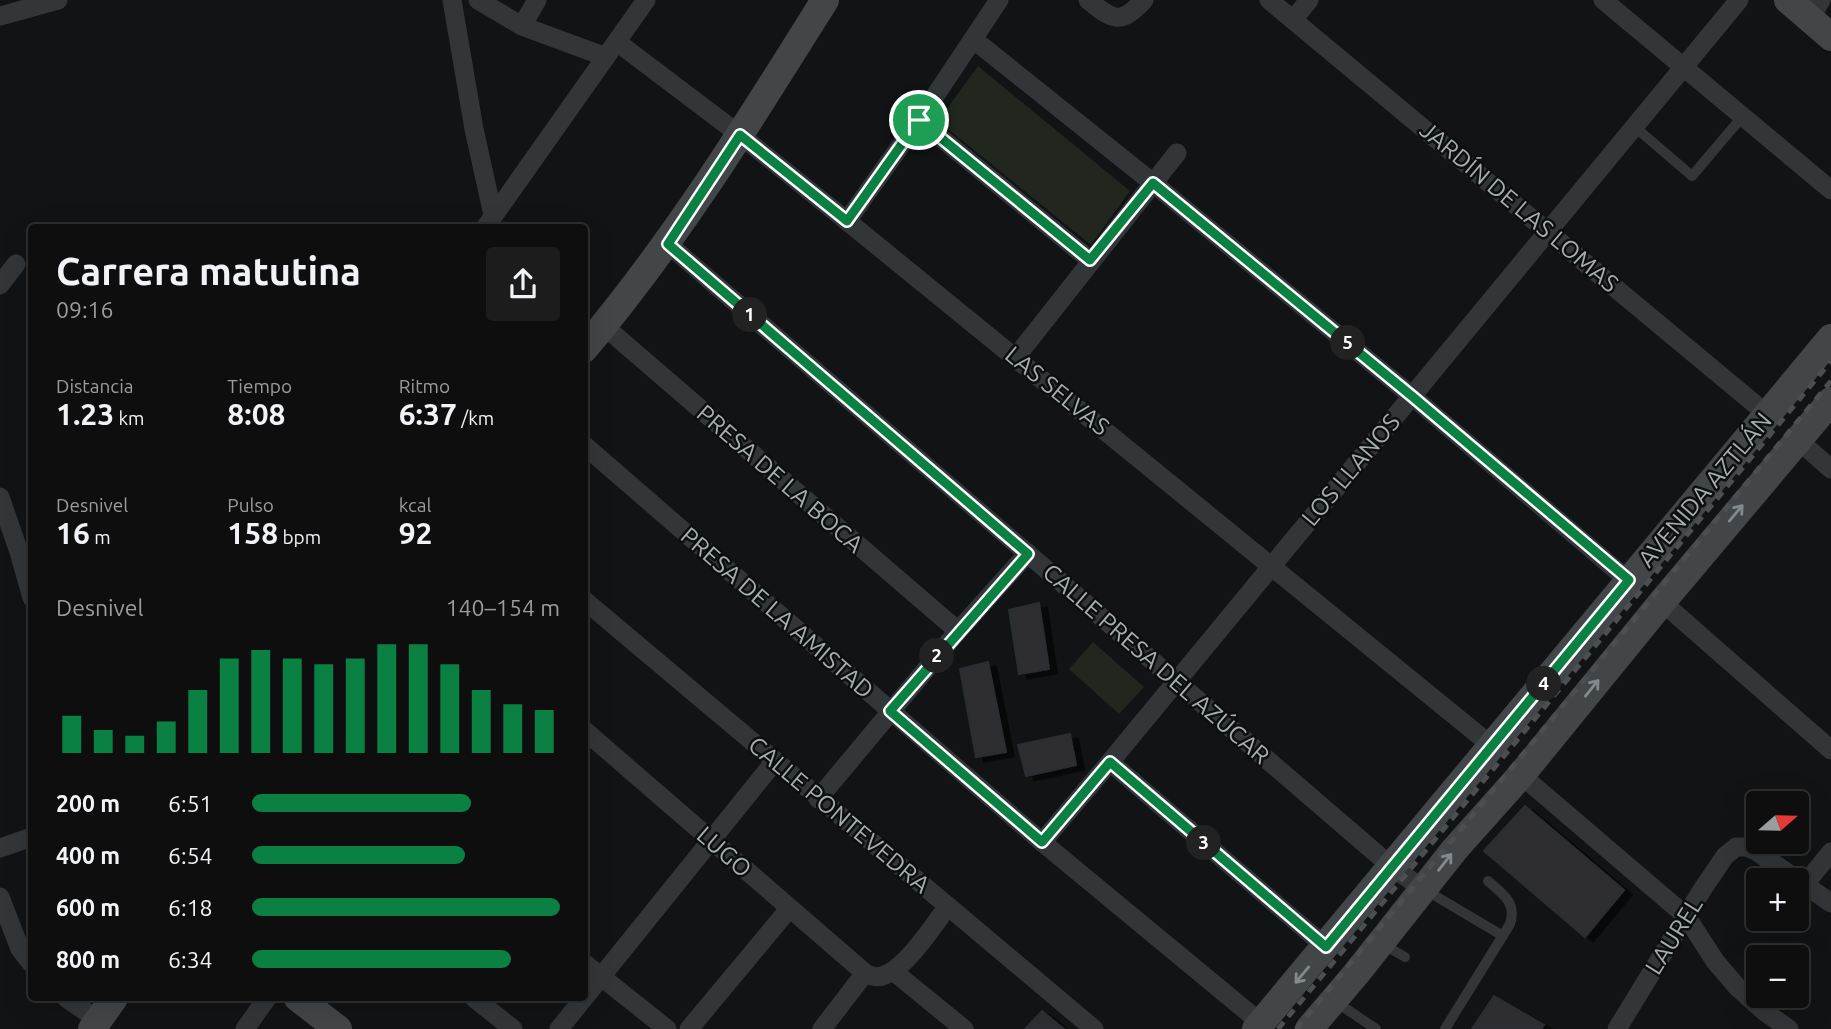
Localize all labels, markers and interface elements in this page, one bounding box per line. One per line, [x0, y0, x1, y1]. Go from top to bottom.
pin [889, 90, 949, 150]
icon: arrive [900, 101, 938, 139]
street label: JARDÍN DE LAS LOMAS [1415, 115, 1625, 297]
button: share [486, 247, 560, 321]
text: Carrera matutina [56, 250, 361, 292]
text: 09:16 [56, 297, 114, 322]
pin: 1 [732, 298, 768, 332]
text: 1 [744, 303, 755, 325]
pin: 5 [1330, 326, 1366, 360]
text: 5 [1342, 331, 1353, 353]
street label: LAS SELVAS [1000, 341, 1115, 441]
text: Distancia [56, 375, 134, 397]
text: Tiempo [227, 375, 292, 397]
text: Ritmo [399, 375, 450, 397]
text: 1.23 [56, 397, 114, 431]
text: 8:08 [227, 397, 285, 431]
text: 6:37 [399, 397, 457, 431]
street label: PRESA DE LA BOCA [692, 399, 869, 558]
text: km [114, 407, 144, 429]
text: /km [457, 407, 494, 429]
street label: AVENIDA AZTLÁN [1632, 407, 1777, 572]
street label: LOS LLANOS [1296, 408, 1405, 531]
text: Desnivel [56, 494, 128, 516]
text: Pulso [227, 494, 274, 516]
text: kcal [399, 494, 431, 516]
one-way arrow [1728, 504, 1744, 522]
text: 16 [56, 516, 90, 550]
text: 158 [227, 516, 278, 550]
text: 92 [399, 516, 433, 550]
street label: PRESA DE LA AMISTAD [676, 522, 879, 704]
text: m [90, 526, 111, 548]
text: bpm [278, 526, 321, 548]
street label: CALLE PRESA DEL AZÚCAR [1038, 557, 1276, 769]
text: Desnivel [56, 595, 144, 620]
text: 140–154 m [446, 595, 560, 620]
pin: 2 [920, 638, 954, 674]
text: 2 [931, 644, 942, 666]
pin: 4 [1526, 666, 1562, 702]
text: 4 [1538, 672, 1549, 694]
one-way arrow [1584, 679, 1599, 697]
street label: CALLE PONTEVEDRA [743, 731, 936, 899]
text: 200 m [56, 791, 120, 816]
text: 6:51 [168, 791, 213, 816]
north arrow [1746, 791, 1810, 854]
map controls [1746, 791, 1809, 1008]
street label: LUGO [692, 821, 757, 882]
pin: 3 [1186, 826, 1222, 860]
text: 3 [1198, 831, 1209, 853]
text: 400 m [56, 843, 120, 868]
text: 6:54 [168, 843, 213, 868]
one-way arrow [1437, 853, 1452, 871]
button: + [1746, 868, 1809, 931]
street label: LAUREL [1639, 892, 1708, 979]
text: 600 m [56, 895, 120, 920]
text: 6:18 [168, 895, 213, 920]
button: − [1746, 945, 1809, 1008]
text: 800 m [56, 947, 120, 972]
text: 6:34 [168, 947, 213, 972]
one-way arrow [1294, 966, 1310, 984]

